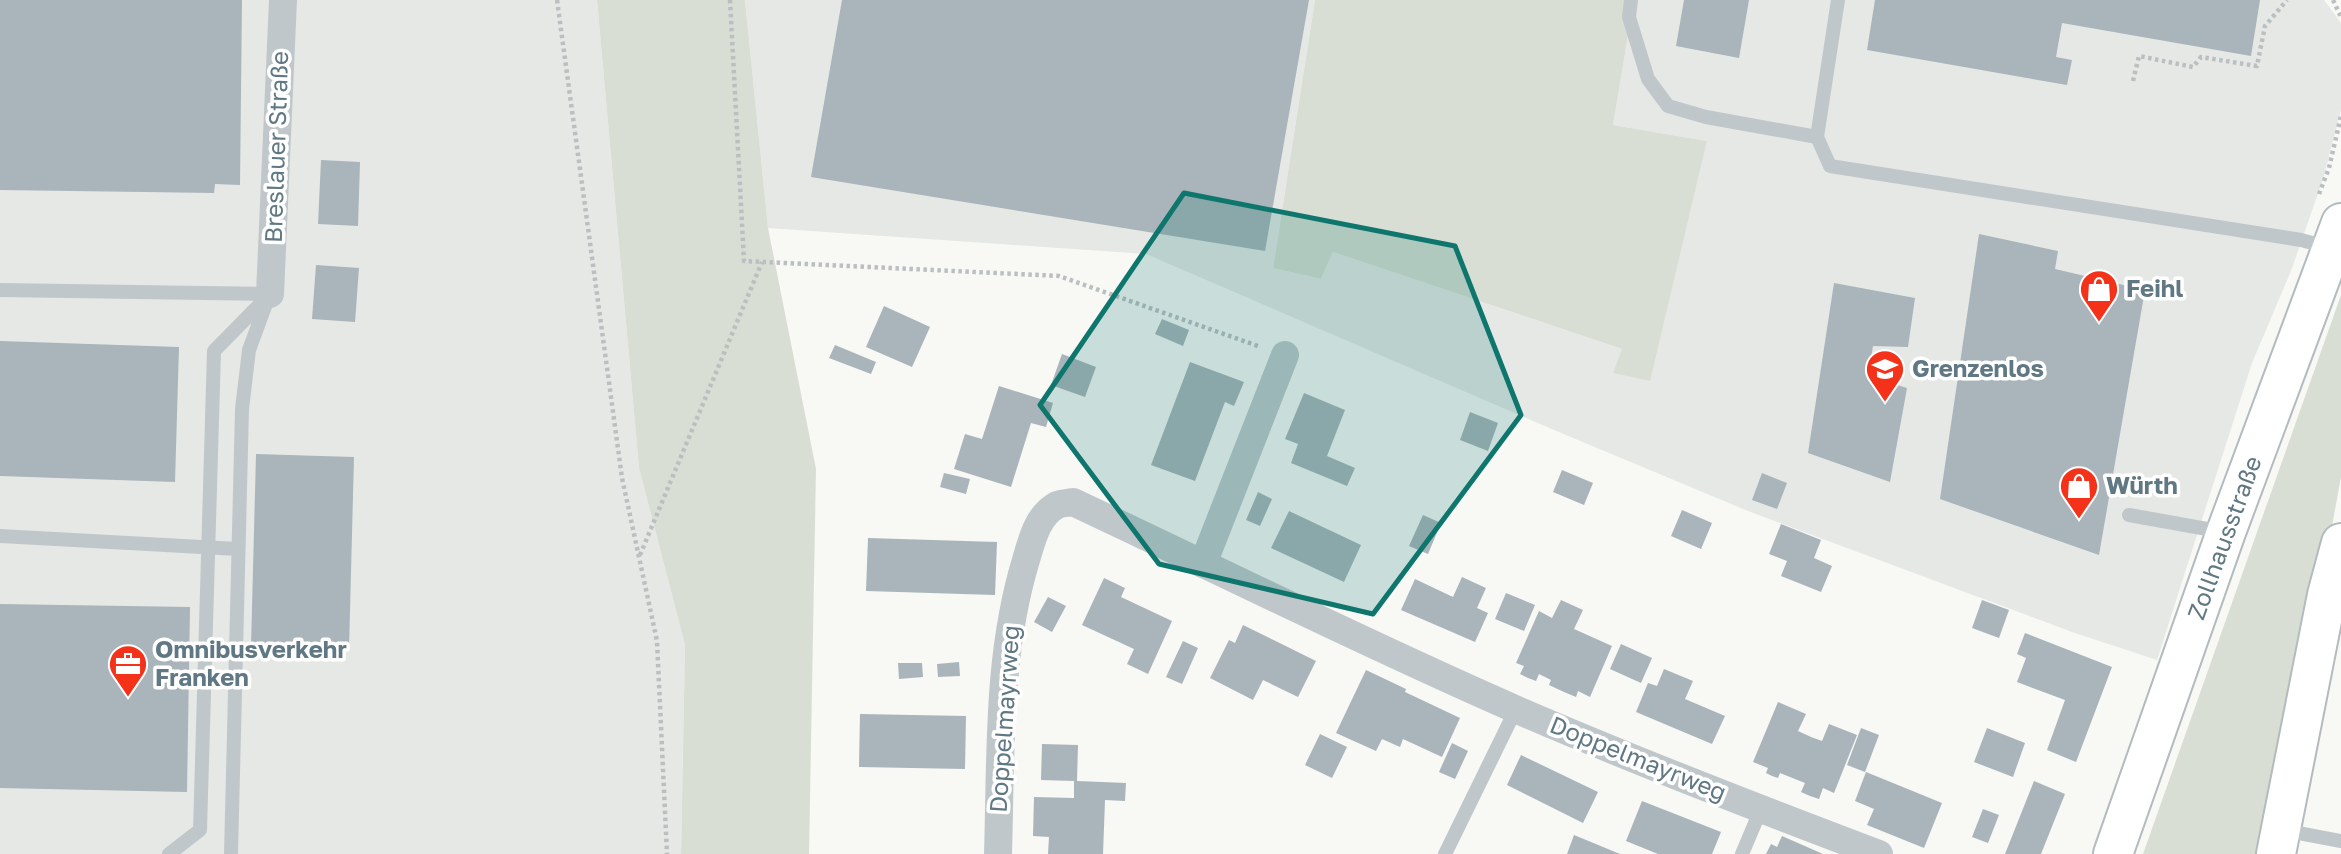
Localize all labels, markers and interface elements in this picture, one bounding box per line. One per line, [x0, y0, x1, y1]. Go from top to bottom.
street label: Breslauer Straße [258, 51, 293, 243]
shop icon: Feihl [2078, 268, 2120, 323]
place label: Feihl [2126, 273, 2183, 302]
school or university icon: Grenzenlos [1864, 348, 1906, 403]
place label: Grenzenlos [1912, 353, 2044, 382]
street label: Zollhausstraße [2181, 452, 2267, 623]
shop icon: Würth [2058, 465, 2100, 520]
place label: Würth [2106, 470, 2178, 499]
street label: Doppelmayrweg [982, 624, 1025, 814]
place label: Omnibusverkehr Franken [155, 634, 347, 691]
office icon: Omnibusverkehr Franken [107, 643, 149, 698]
street label: Doppelmayrweg [1546, 709, 1731, 806]

